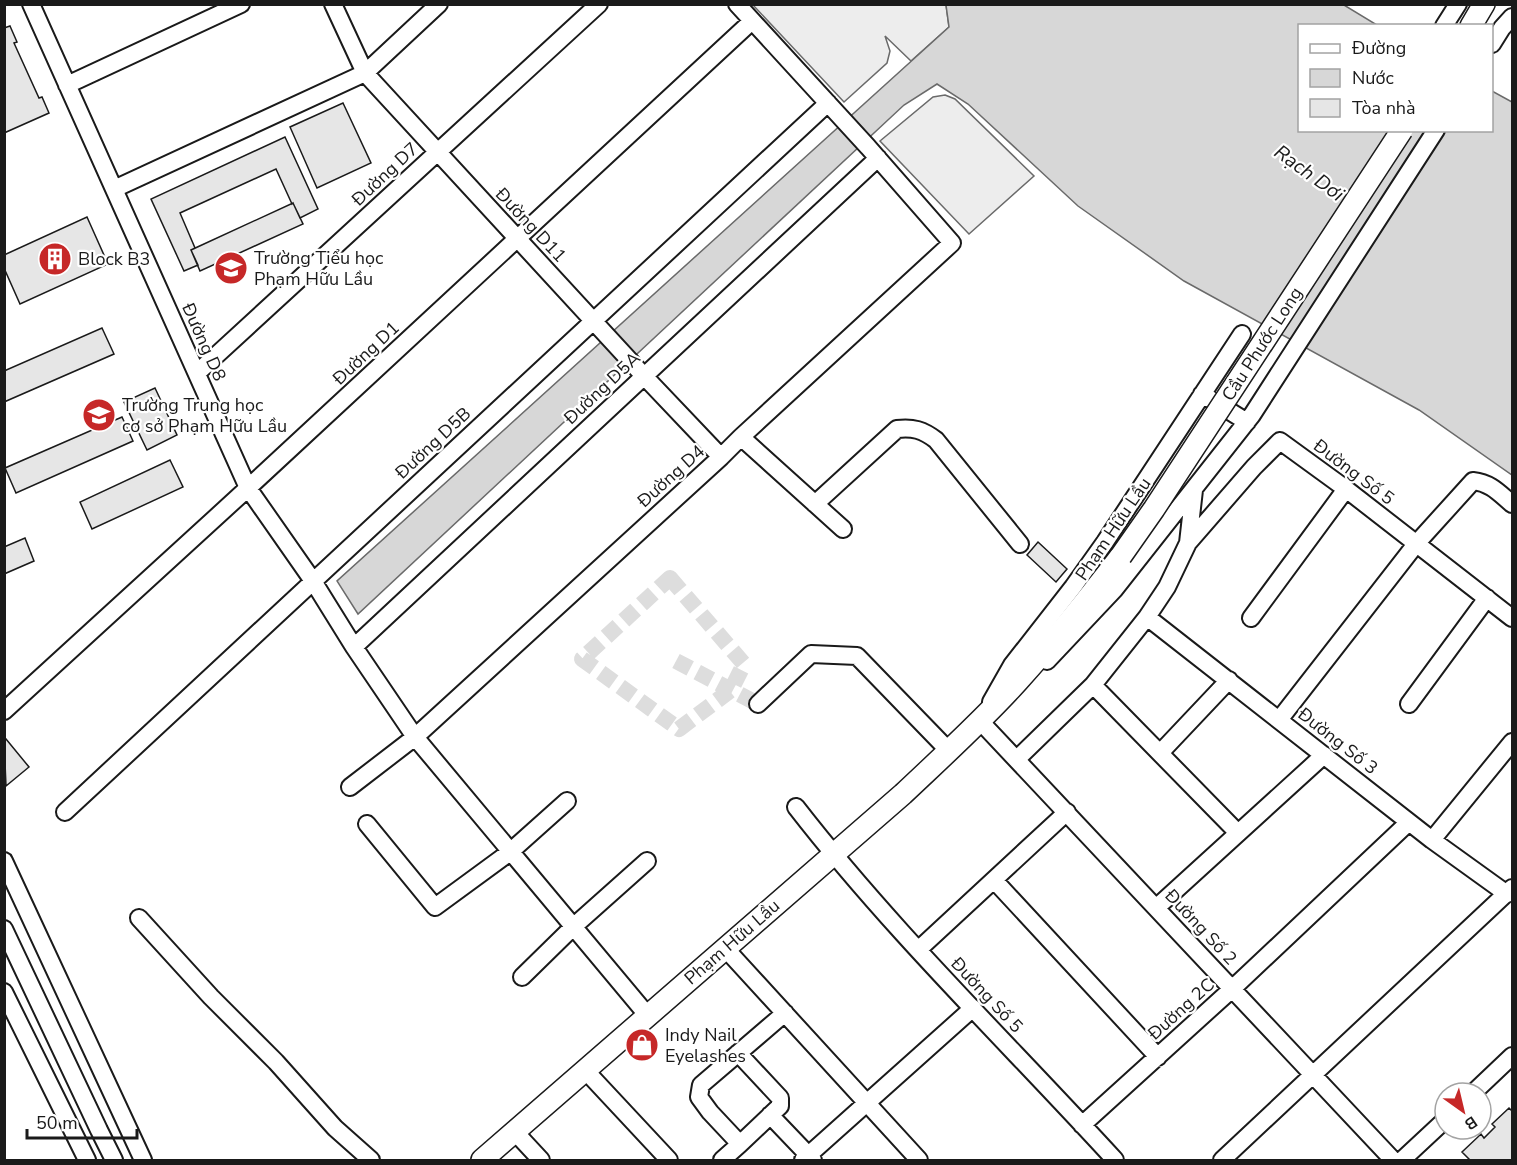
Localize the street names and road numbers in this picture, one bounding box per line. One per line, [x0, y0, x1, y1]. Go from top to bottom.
street label: Đường D7 [346, 137, 424, 212]
street label: Đường D11 [490, 182, 572, 267]
street label: Cầu Phước Long [1216, 282, 1308, 406]
street label: Đường D8 [176, 298, 232, 385]
street label: Đường D1 [327, 316, 405, 391]
street label: Đường D5A [558, 346, 645, 430]
street label: Đường D5B [389, 402, 476, 485]
street label: Đường Số 5 [1308, 433, 1399, 510]
street label: Đường D4 [631, 439, 710, 513]
street label: Phạm Hữu Lầu [1070, 473, 1156, 585]
street label: Đường Số 3 [1292, 702, 1383, 780]
street label: Đường Số 2 [1159, 883, 1242, 970]
street label: Phạm Hữu Lầu [679, 894, 785, 990]
street label: Đường Số 5 [945, 951, 1028, 1038]
street label: Đường 2C [1142, 973, 1219, 1046]

